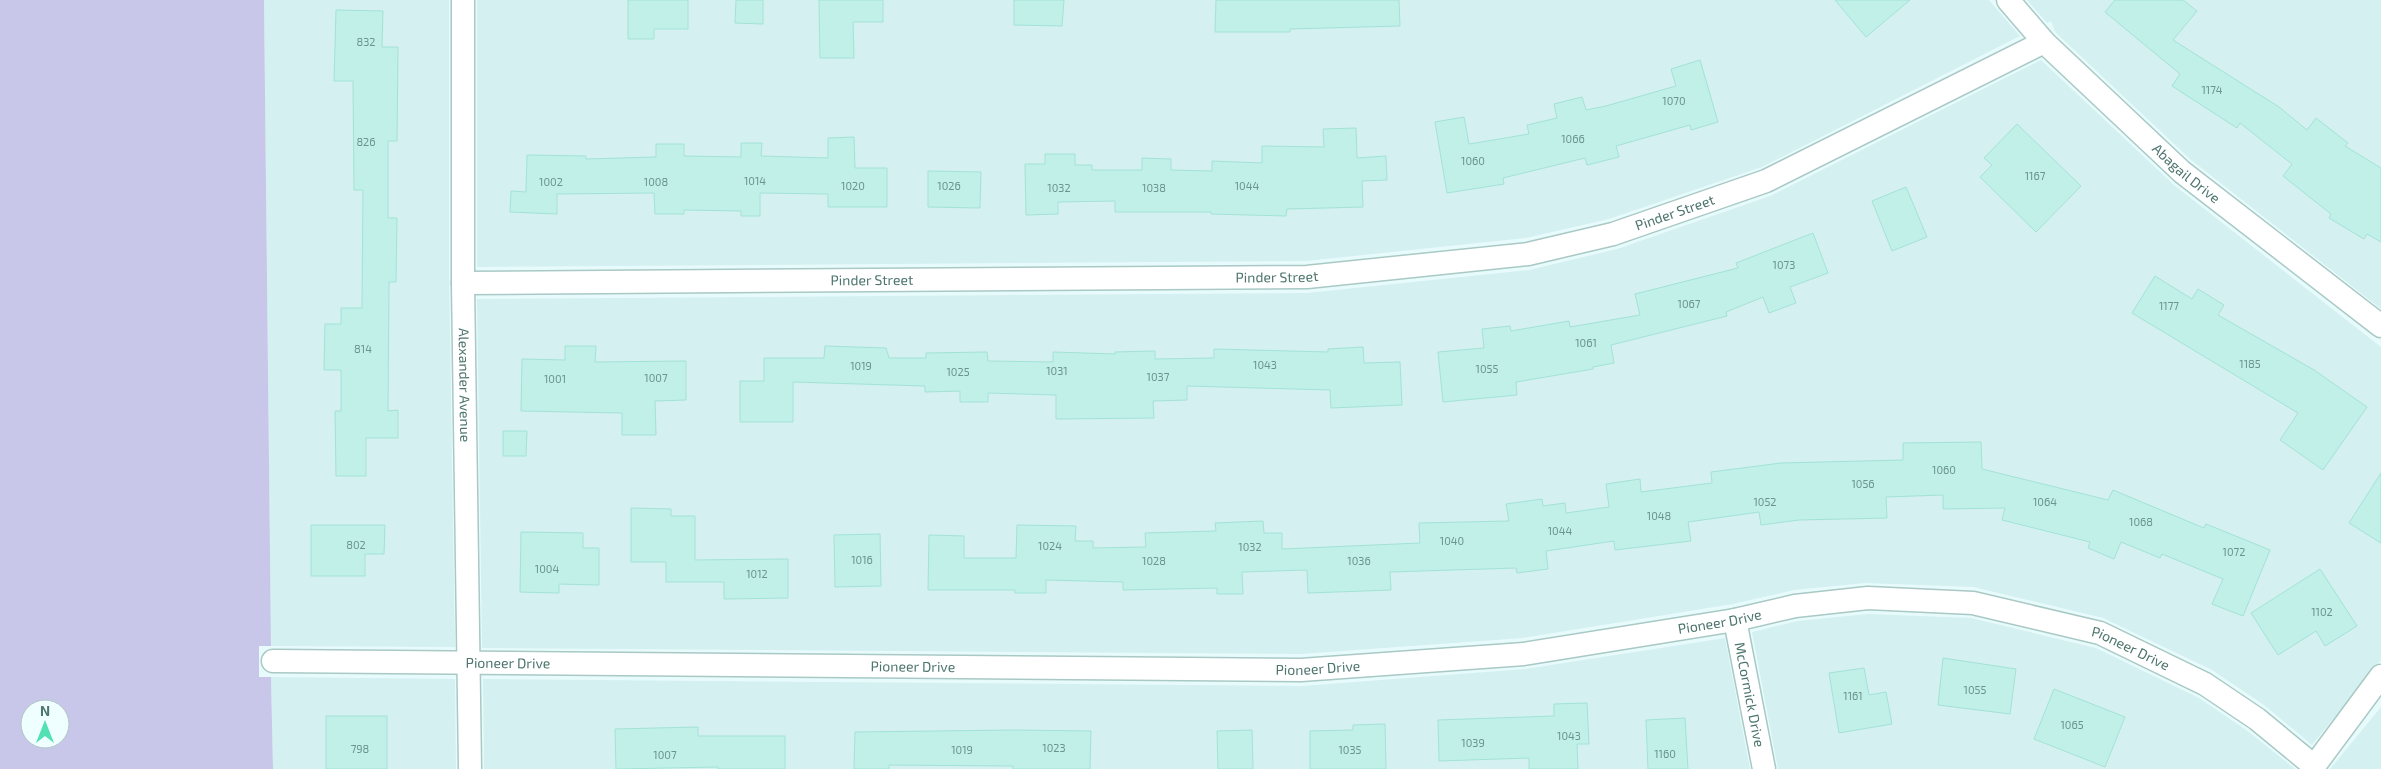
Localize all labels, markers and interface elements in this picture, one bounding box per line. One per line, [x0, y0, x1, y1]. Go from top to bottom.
house number: 832 [357, 35, 375, 48]
house number: 1174 [2201, 83, 2223, 96]
house number: 1070 [1662, 94, 1686, 107]
house number: 1066 [1561, 132, 1585, 145]
house number: 826 [356, 135, 376, 148]
street label: Abagail Drive [2149, 140, 2224, 206]
house number: 1060 [1461, 154, 1485, 167]
house number: 1167 [2025, 169, 2046, 182]
house number: 1014 [744, 174, 766, 187]
house number: 1002 [539, 175, 563, 188]
house number: 1008 [644, 175, 668, 188]
house number: 1020 [841, 179, 865, 192]
house number: 1026 [937, 179, 961, 192]
house number: 1044 [1235, 179, 1260, 192]
house number: 1032 [1047, 181, 1071, 194]
house number: 1038 [1142, 181, 1166, 194]
street label: Pinder Street [1633, 191, 1717, 234]
house number: 1073 [1773, 258, 1795, 271]
street label: Pinder Street [1235, 267, 1319, 286]
street label: Pinder Street [830, 271, 913, 288]
house number: 1067 [1678, 297, 1701, 310]
house number: 1177 [2159, 299, 2179, 312]
street label: Alexander Avenue [456, 328, 474, 442]
house number: 1061 [1575, 336, 1597, 349]
house number: 814 [354, 342, 372, 355]
house number: 1185 [2239, 357, 2261, 370]
house number: 1043 [1253, 358, 1277, 371]
house number: 1019 [850, 359, 872, 372]
house number: 1055 [1476, 362, 1499, 375]
house number: 1031 [1046, 364, 1068, 377]
house number: 1025 [946, 365, 970, 378]
house number: 1037 [1147, 370, 1170, 383]
house number: 1007 [644, 371, 668, 384]
house number: 1001 [544, 372, 566, 385]
house number: 1060 [1932, 463, 1956, 476]
house number: 1056 [1851, 477, 1875, 490]
house number: 1052 [1753, 495, 1777, 508]
house number: 1064 [2033, 495, 2057, 508]
house number: 1048 [1647, 509, 1671, 522]
house number: 1068 [2129, 515, 2153, 528]
house number: 1044 [1548, 524, 1573, 537]
house number: 1040 [1440, 534, 1464, 547]
house number: 802 [346, 538, 366, 551]
house number: 1024 [1038, 539, 1062, 552]
house number: 1032 [1238, 540, 1262, 553]
house number: 1072 [2223, 545, 2245, 558]
house number: 1016 [851, 553, 873, 566]
house number: 1028 [1142, 554, 1166, 567]
house number: 1036 [1347, 554, 1371, 567]
house number: 1004 [535, 562, 559, 575]
house number: 1012 [746, 567, 768, 580]
street label: Pioneer Drive [1677, 605, 1763, 637]
house number: 1102 [2311, 605, 2333, 618]
street label: Pioneer Drive [2090, 622, 2173, 674]
street label: McCormick Drive [1731, 641, 1769, 749]
street label: Pioneer Drive [466, 654, 550, 671]
street label: Pioneer Drive [871, 657, 955, 675]
street label: Pioneer Drive [1276, 657, 1361, 678]
house number: 1055 [1964, 683, 1987, 696]
house number: 1161 [1843, 689, 1863, 702]
north arrow [20, 699, 70, 749]
text: N [40, 702, 50, 719]
house number: 1065 [2060, 718, 2084, 731]
house number: 1043 [1557, 729, 1581, 742]
house number: 1039 [1461, 736, 1485, 749]
house number: 1023 [1042, 741, 1066, 754]
house number: 798 [351, 742, 369, 755]
house number: 1019 [951, 743, 973, 756]
house number: 1035 [1338, 743, 1362, 756]
house number: 1160 [1654, 747, 1676, 760]
house number: 1007 [653, 748, 677, 761]

